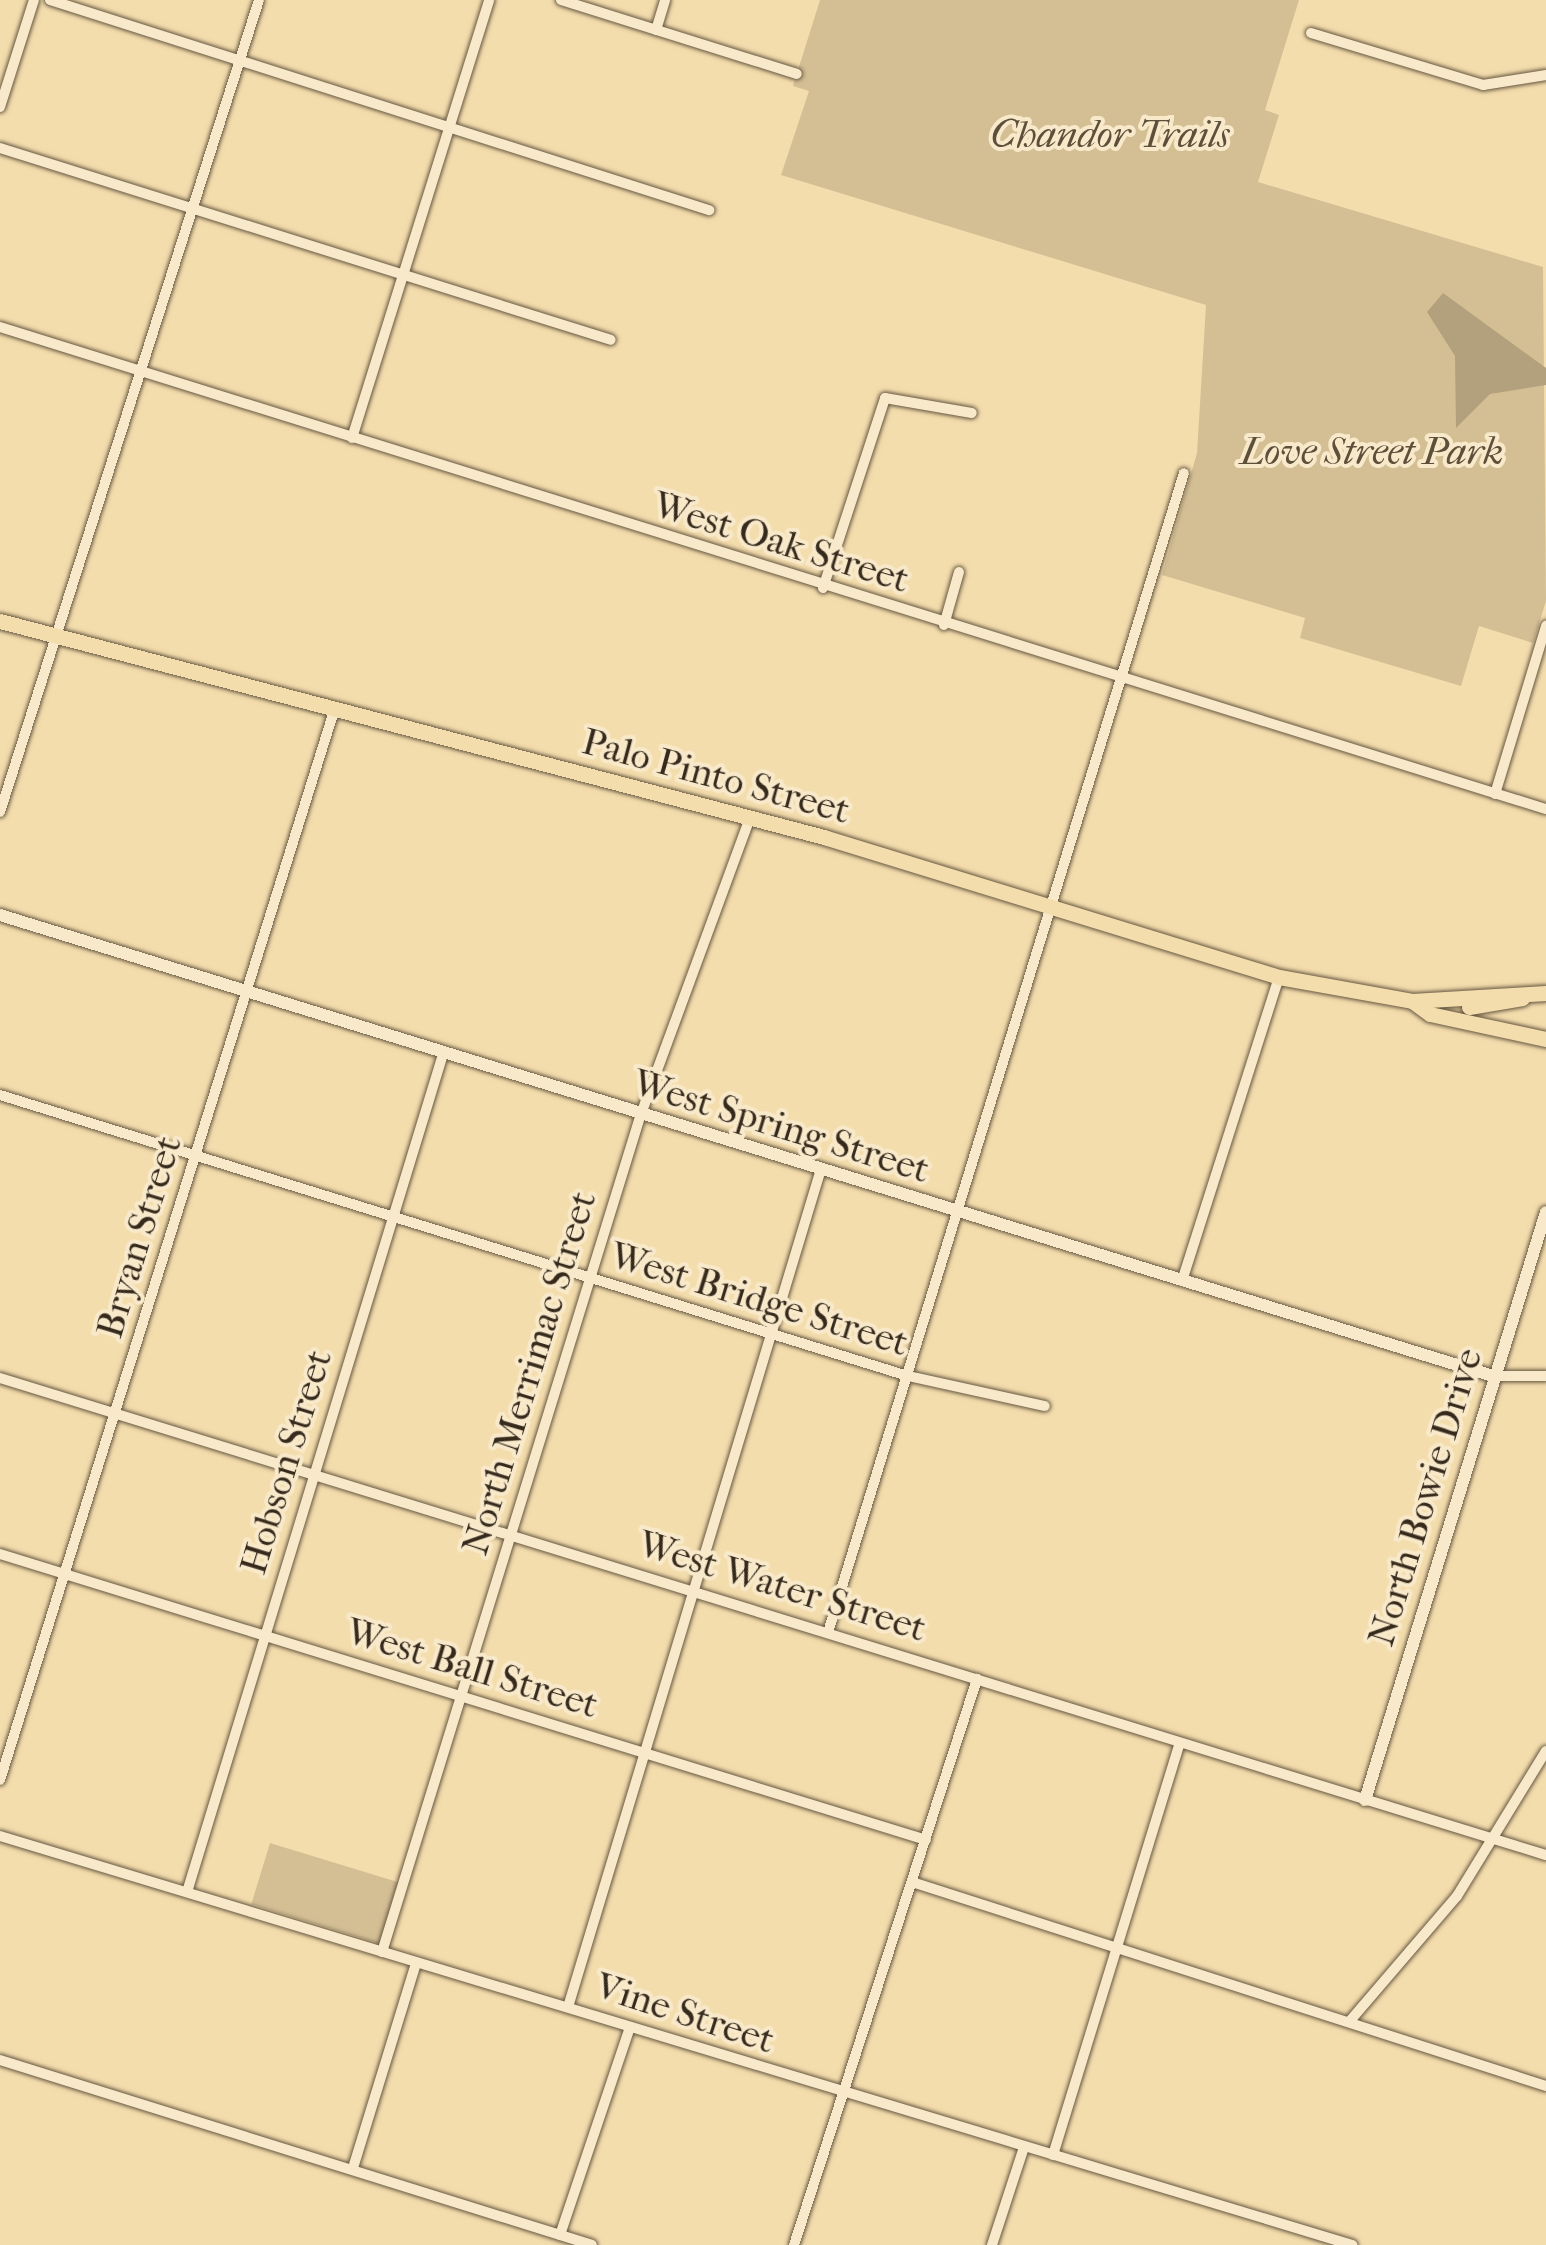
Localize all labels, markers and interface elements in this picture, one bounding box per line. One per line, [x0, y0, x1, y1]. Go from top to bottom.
park label: Chandor Trails [991, 112, 1229, 158]
park label: Love Street Park [1240, 429, 1504, 475]
street label: West Oak Street [648, 481, 914, 603]
street label: Palo Pinto Street [577, 718, 855, 834]
street label: West Spring Street [627, 1059, 935, 1193]
street label: Bryan Street [87, 1131, 191, 1343]
street label: North Merrimac Street [452, 1186, 606, 1560]
street label: West Bridge Street [604, 1232, 914, 1366]
street label: North Bowie Drive [1358, 1343, 1492, 1651]
street label: Hobson Street [230, 1344, 342, 1580]
street label: West Water Street [633, 1521, 931, 1651]
street label: West Ball Street [340, 1608, 604, 1728]
street label: Vine Street [590, 1963, 780, 2063]

